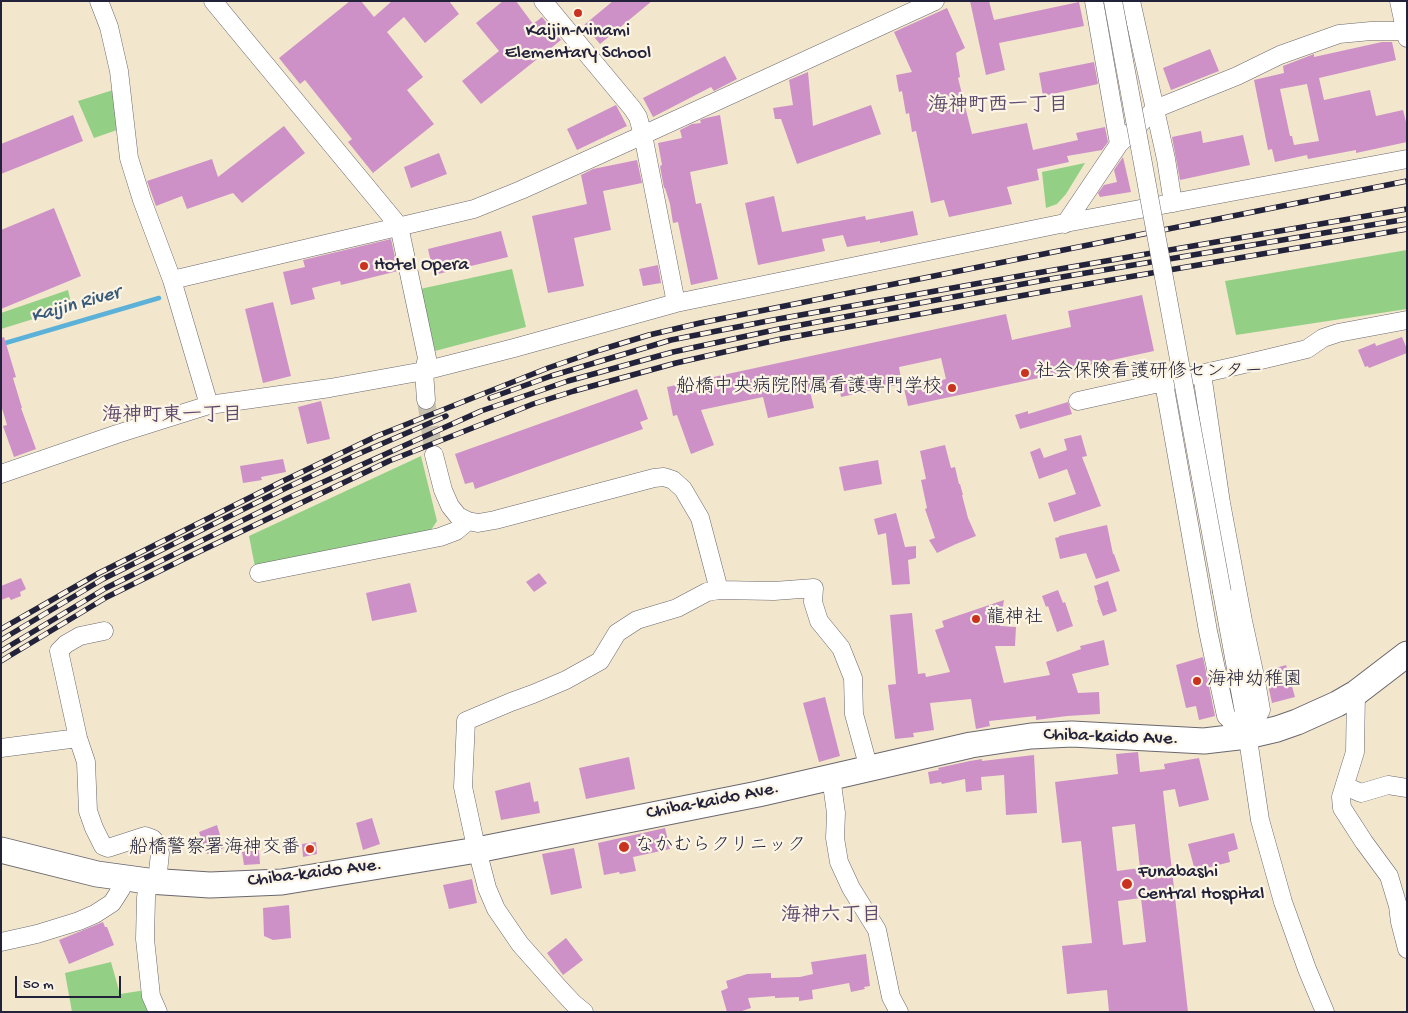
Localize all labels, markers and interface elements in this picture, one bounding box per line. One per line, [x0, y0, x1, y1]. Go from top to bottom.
marker: Kaijin-Minami Elementary School [572, 7, 584, 19]
place label: Kaijin-Minami Elementary School [505, 21, 651, 65]
district label: 海神町西一丁目 [928, 95, 1068, 119]
place label: Hotel Opera [374, 255, 469, 277]
marker: Hotel Opera [358, 260, 370, 272]
water label: Kaijin River [29, 282, 123, 330]
place label: 社会保険看護研修センター [1035, 362, 1263, 384]
marker: 社会保険看護研修センター [1019, 367, 1031, 379]
place label: 船橋中央病院附属看護専門学校 [676, 377, 942, 399]
marker: 船橋中央病院附属看護専門学校 [946, 382, 958, 394]
district label: 海神町東一丁目 [102, 405, 242, 429]
place label: 龍神社 [986, 608, 1043, 630]
marker: 龍神社 [970, 613, 982, 625]
place label: 海神幼稚園 [1207, 670, 1302, 692]
marker: 海神幼稚園 [1191, 675, 1203, 687]
street label: Chiba-kaido Ave. [1043, 724, 1179, 752]
street label: Chiba-kaido Ave. [644, 778, 782, 826]
place label: なかむらクリニック [635, 836, 806, 858]
place label: 船橋警察署海神交番 [129, 838, 300, 860]
marker: なかむらクリニック [617, 840, 631, 854]
marker: 船橋警察署海神交番 [304, 843, 316, 855]
street label: Chiba-kaido Ave. [247, 854, 383, 894]
place label: Funabashi Central Hospital [1138, 862, 1265, 906]
marker: Funabashi Central Hospital [1120, 877, 1134, 891]
district label: 海神六丁目 [781, 905, 881, 929]
scale bar [18, 966, 124, 998]
text: 50 m [23, 976, 54, 994]

